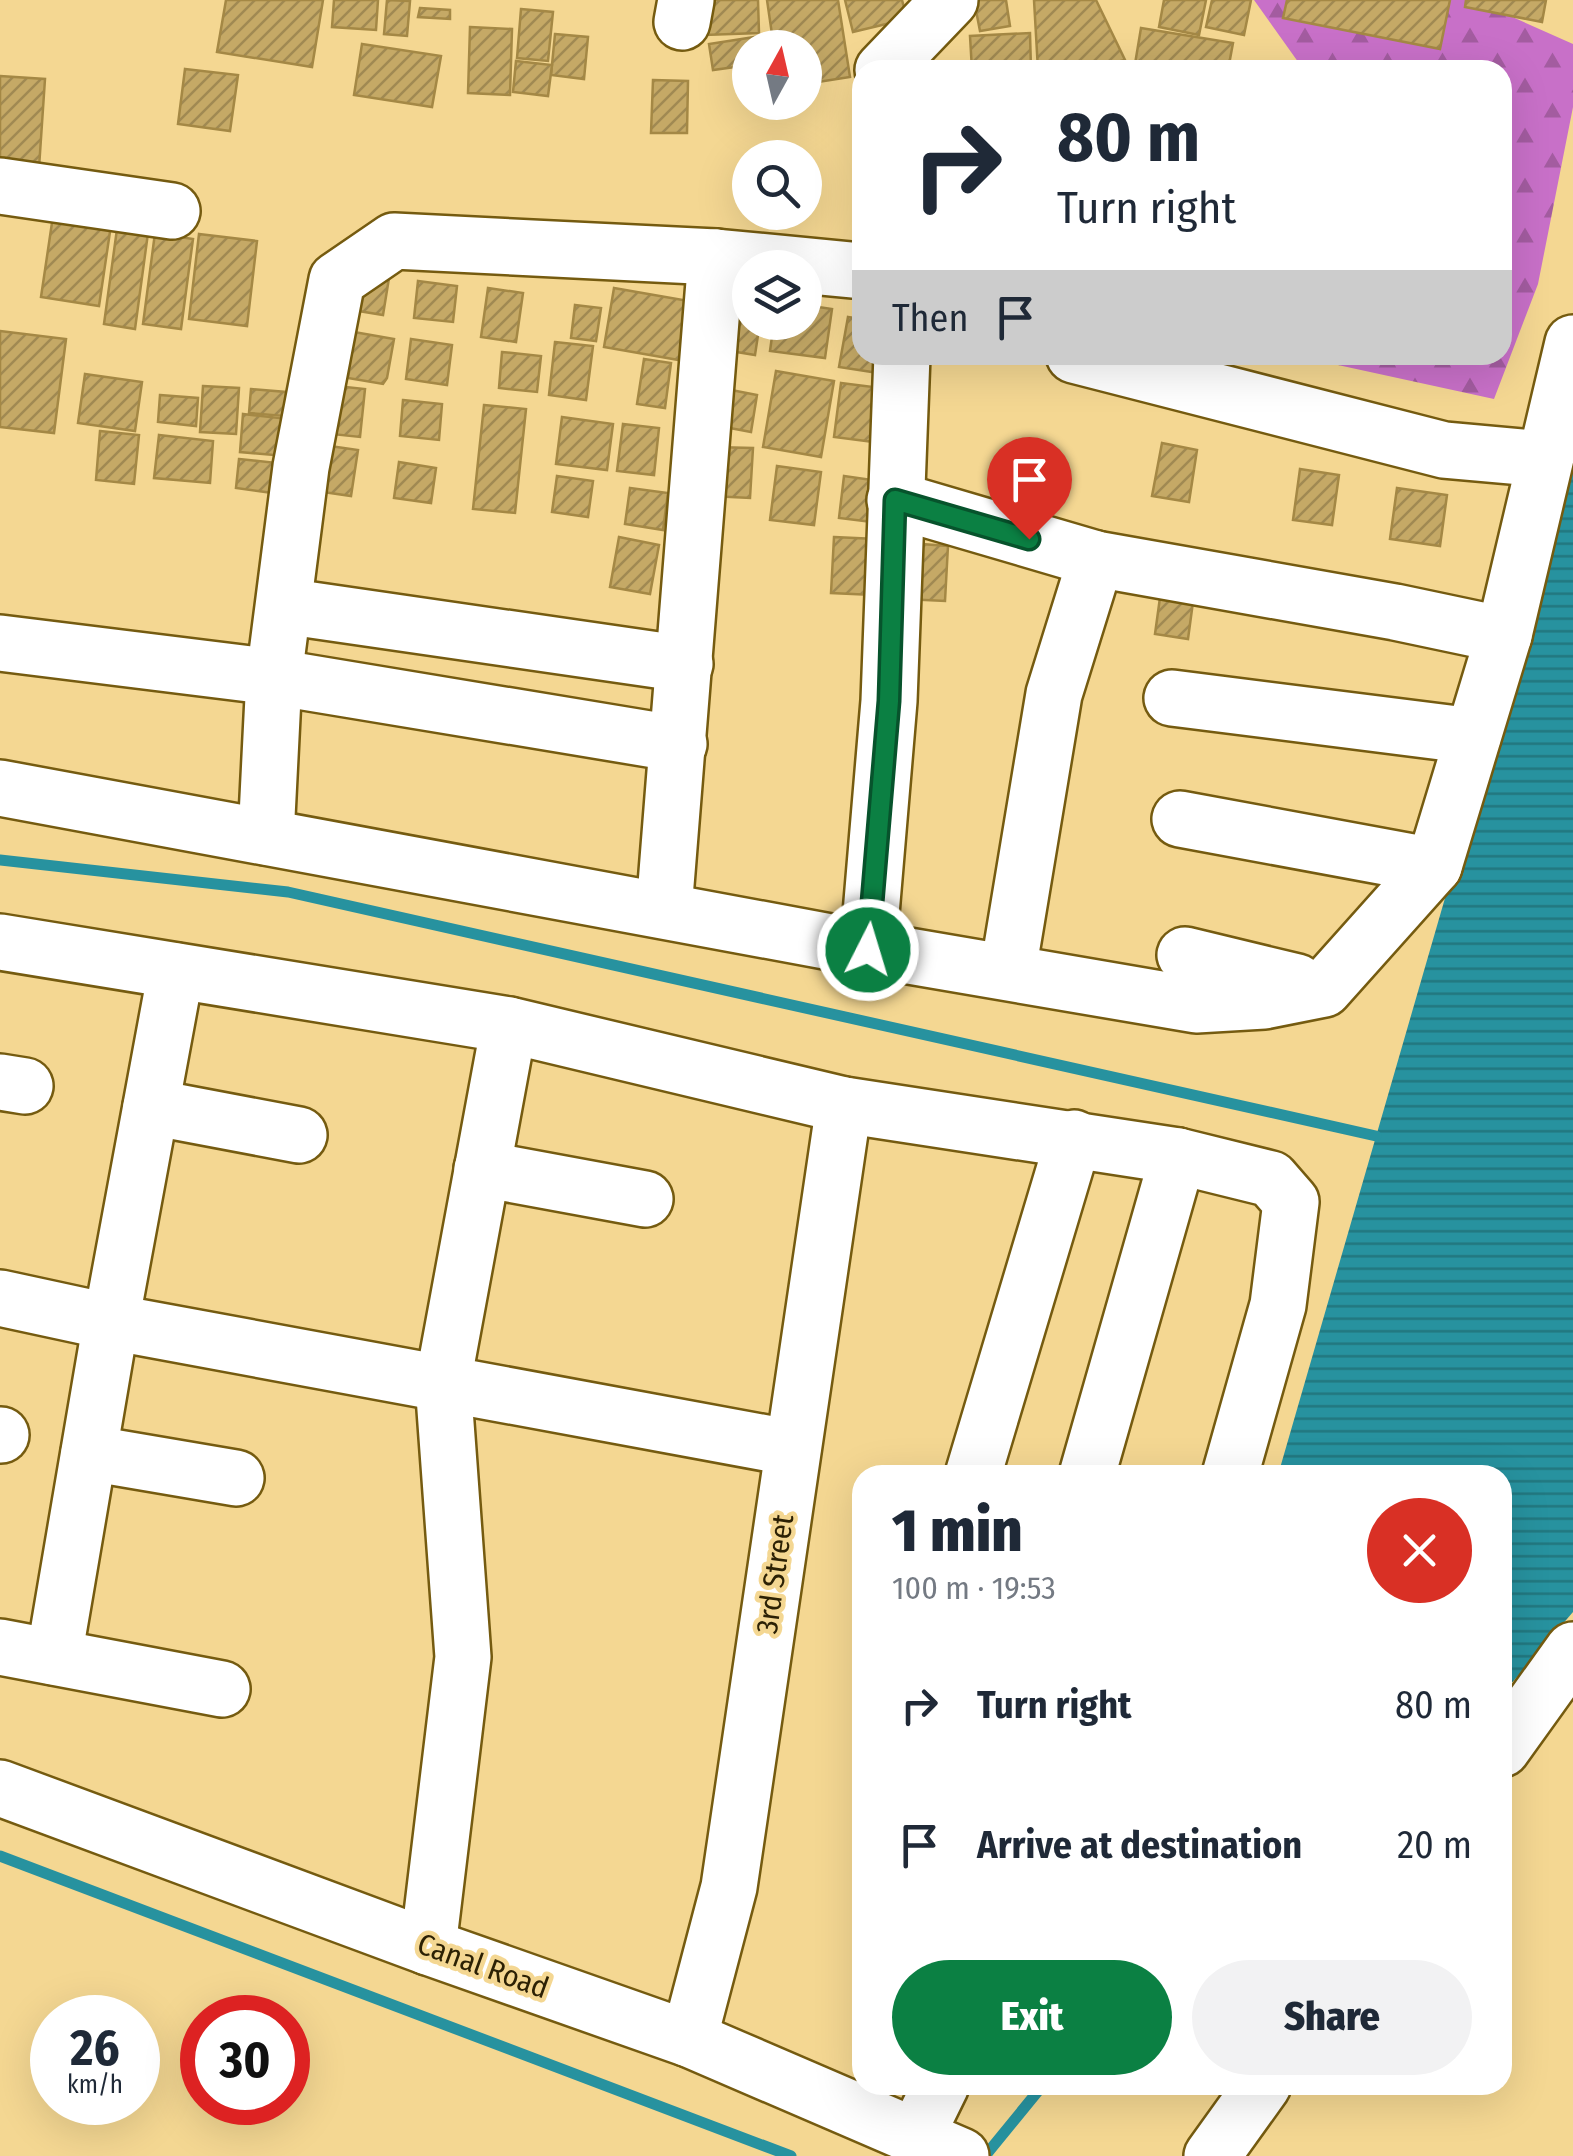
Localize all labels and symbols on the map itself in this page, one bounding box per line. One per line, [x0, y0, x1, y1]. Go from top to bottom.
north arrow [732, 30, 822, 120]
pin [987, 437, 1072, 540]
position arrow [816, 898, 920, 1002]
street label: 3rd Street [749, 1512, 801, 1636]
street label: Canal Road [412, 1926, 554, 2006]
speed limit sign: 30 [180, 1995, 310, 2125]

